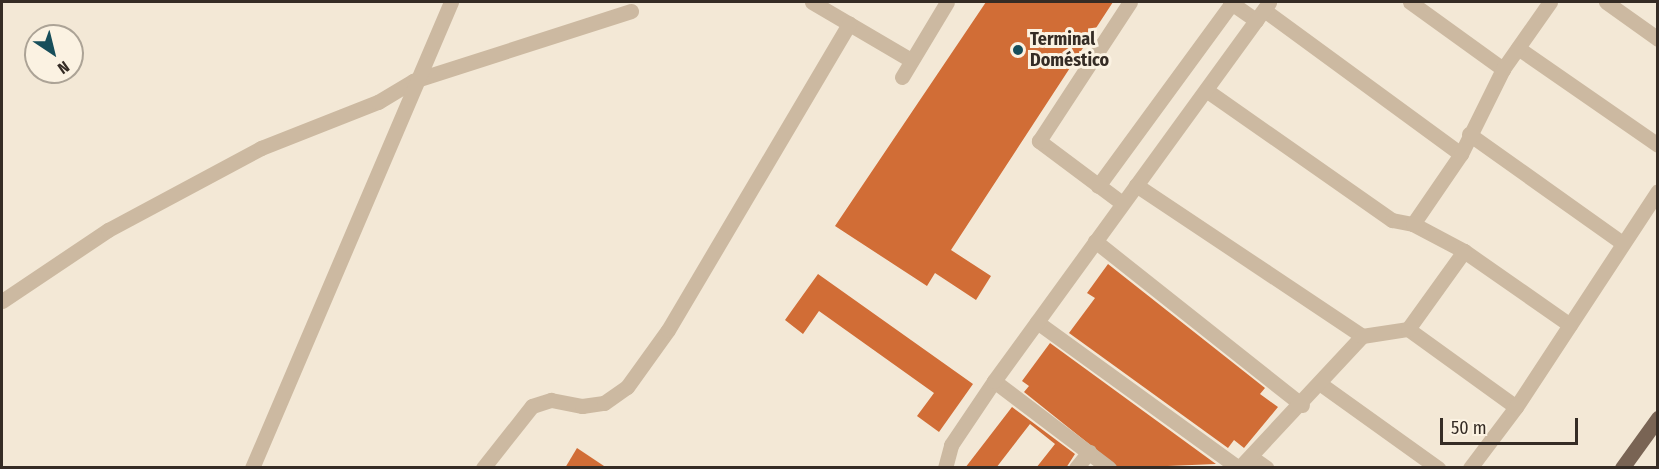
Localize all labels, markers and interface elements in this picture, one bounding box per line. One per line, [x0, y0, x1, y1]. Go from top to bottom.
north arrow [24, 24, 84, 84]
place label: Terminal Doméstico [1030, 29, 1109, 72]
marker: Terminal Doméstico [1011, 43, 1025, 57]
text: N [54, 57, 73, 78]
scale bar [1443, 406, 1581, 444]
text: 50 m [1451, 417, 1487, 439]

